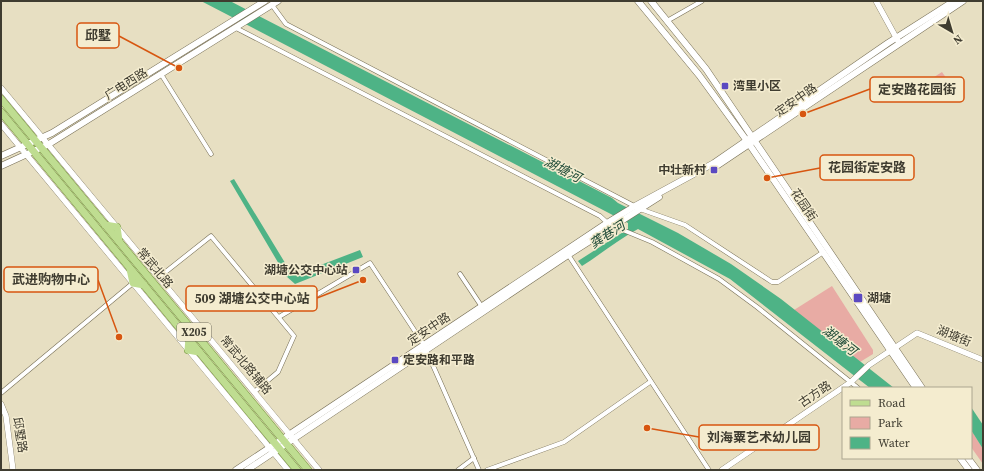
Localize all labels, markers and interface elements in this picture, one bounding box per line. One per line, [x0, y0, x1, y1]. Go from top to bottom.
north arrow [932, 12, 972, 52]
callout: 邱墅 [77, 23, 119, 48]
text: 邱墅 [85, 27, 111, 44]
text: N [950, 31, 966, 48]
street label: 广电西路 [101, 64, 151, 104]
callout: 定安路花园街 [870, 77, 964, 102]
place label: 湾里小区 [733, 78, 781, 94]
street label: 定安中路 [772, 80, 820, 120]
marker: 湾里小区 [720, 81, 730, 91]
text: 定安路花园街 [878, 81, 956, 98]
water label: 湖塘河 [542, 153, 587, 187]
callout: 花园街定安路 [820, 155, 914, 180]
text: 花园街定安路 [828, 159, 906, 176]
place label: 中壮新村 [658, 162, 706, 178]
marker: 中壮新村 [709, 165, 719, 175]
street label: 花园街 [787, 186, 821, 224]
water label: 龚巷河 [586, 215, 631, 252]
street label: 常武北路 [133, 244, 177, 292]
place label: 湖塘公交中心站 [264, 262, 348, 278]
marker: 湖塘公交中心站 [351, 265, 361, 275]
callout: 武进购物中心 [4, 267, 98, 292]
text: 武进购物中心 [12, 271, 90, 288]
callout: 509 湖塘公交中心站 [186, 286, 317, 311]
text: 509 湖塘公交中心站 [195, 290, 309, 307]
place label: 湖塘 [867, 290, 891, 306]
marker: 湖塘 [852, 292, 864, 304]
street label: 定安中路 [405, 309, 453, 349]
water label: 湖塘河 [819, 322, 863, 361]
street label: 湖塘街 [934, 322, 974, 350]
road number: X205 [177, 323, 211, 341]
street label: 常武北路辅路 [217, 332, 275, 398]
place label: 定安路和平路 [403, 352, 475, 368]
marker: 定安路和平路 [390, 355, 400, 365]
street label: 古方路 [796, 377, 834, 411]
legend [842, 387, 972, 459]
text: Road [878, 395, 905, 411]
text: Park [878, 415, 903, 431]
street label: 邱墅路 [9, 416, 31, 454]
callout: 刘海粟艺术幼儿园 [699, 425, 819, 450]
text: 刘海粟艺术幼儿园 [707, 429, 811, 446]
text: Water [878, 435, 910, 451]

